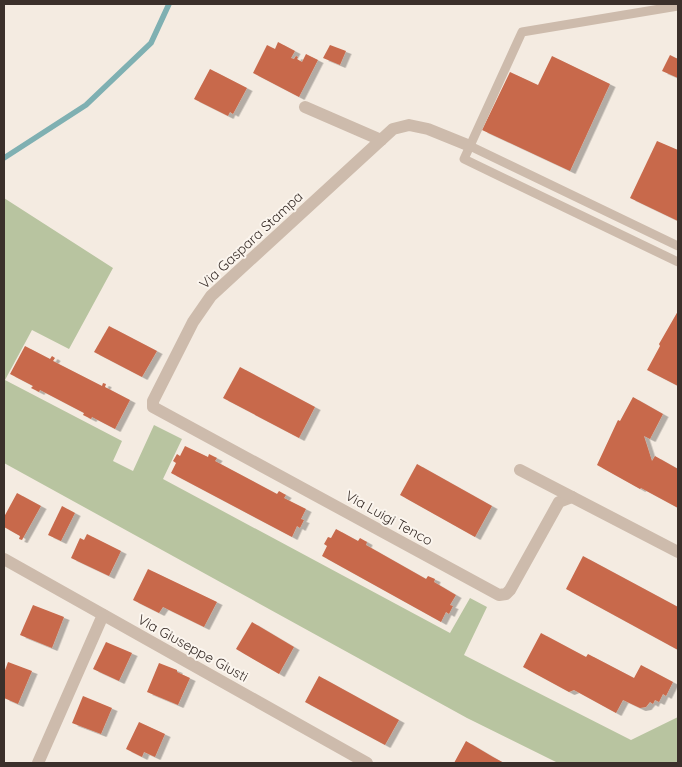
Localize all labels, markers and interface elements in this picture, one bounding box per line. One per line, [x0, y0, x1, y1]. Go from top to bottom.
street label: Via Gaspara Stampa [196, 187, 306, 293]
street label: Via Luigi Tenco [342, 487, 436, 549]
street label: Via Giuseppe Giusti [135, 610, 251, 686]

